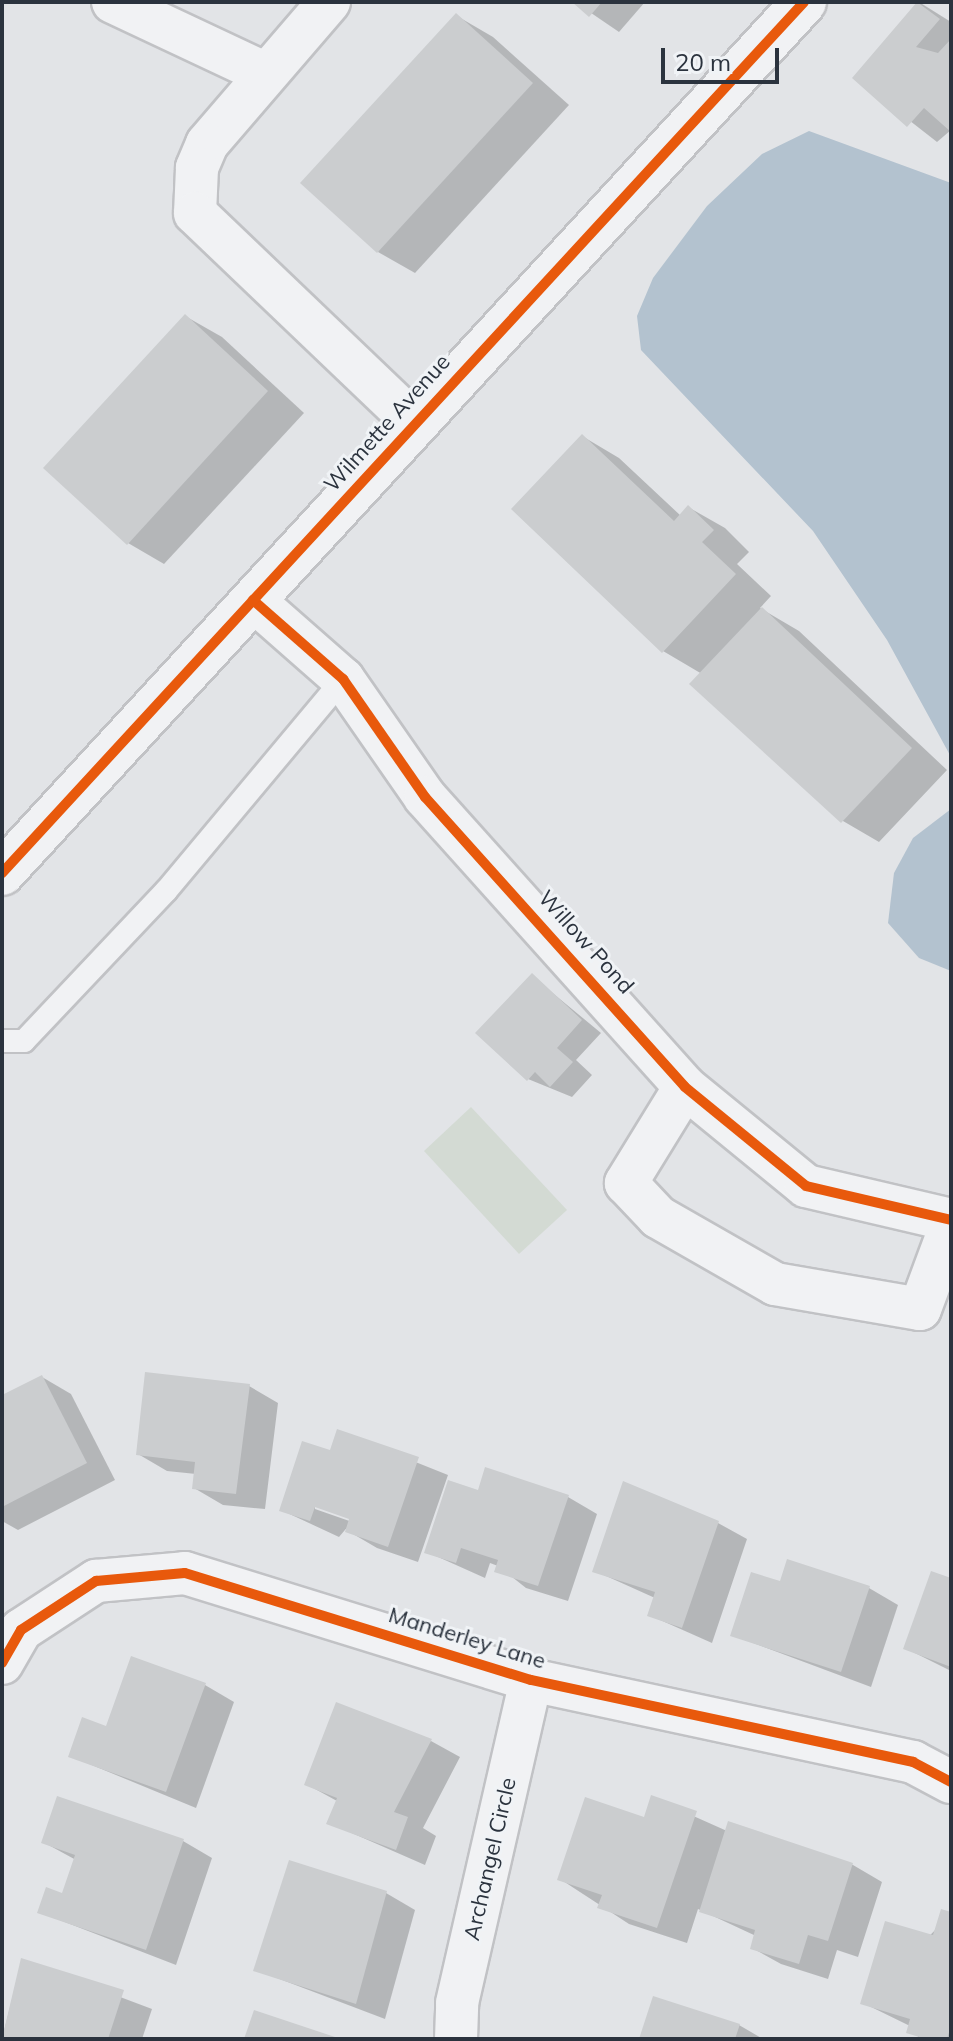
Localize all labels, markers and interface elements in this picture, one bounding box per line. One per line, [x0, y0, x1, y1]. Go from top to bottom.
scale bar [665, 32, 783, 82]
text: 20 m [675, 47, 731, 77]
street label: Wilmette Avenue [318, 349, 456, 497]
street label: Willow Pond [533, 885, 639, 999]
street label: Manderley Lane [385, 1602, 549, 1674]
street label: Archangel Circle [458, 1775, 522, 1943]

